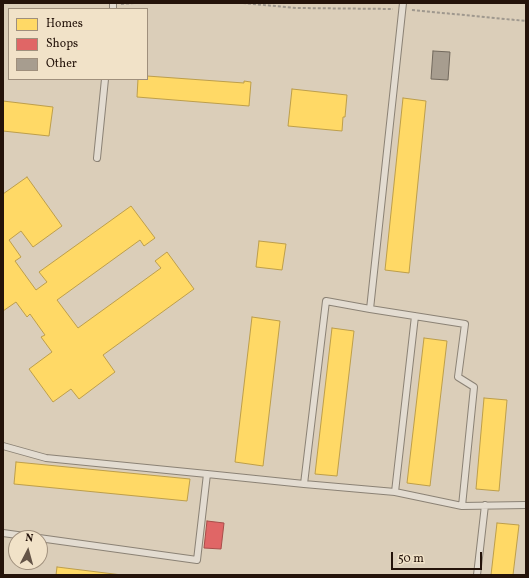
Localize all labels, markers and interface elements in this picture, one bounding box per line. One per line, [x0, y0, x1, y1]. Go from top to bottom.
legend [8, 8, 148, 80]
text: Homes [46, 16, 83, 32]
text: Shops [46, 36, 78, 52]
text: Other [46, 56, 77, 72]
north arrow [8, 530, 48, 570]
text: N [24, 531, 34, 546]
scale bar [393, 544, 484, 570]
text: 50 m [398, 551, 424, 567]

